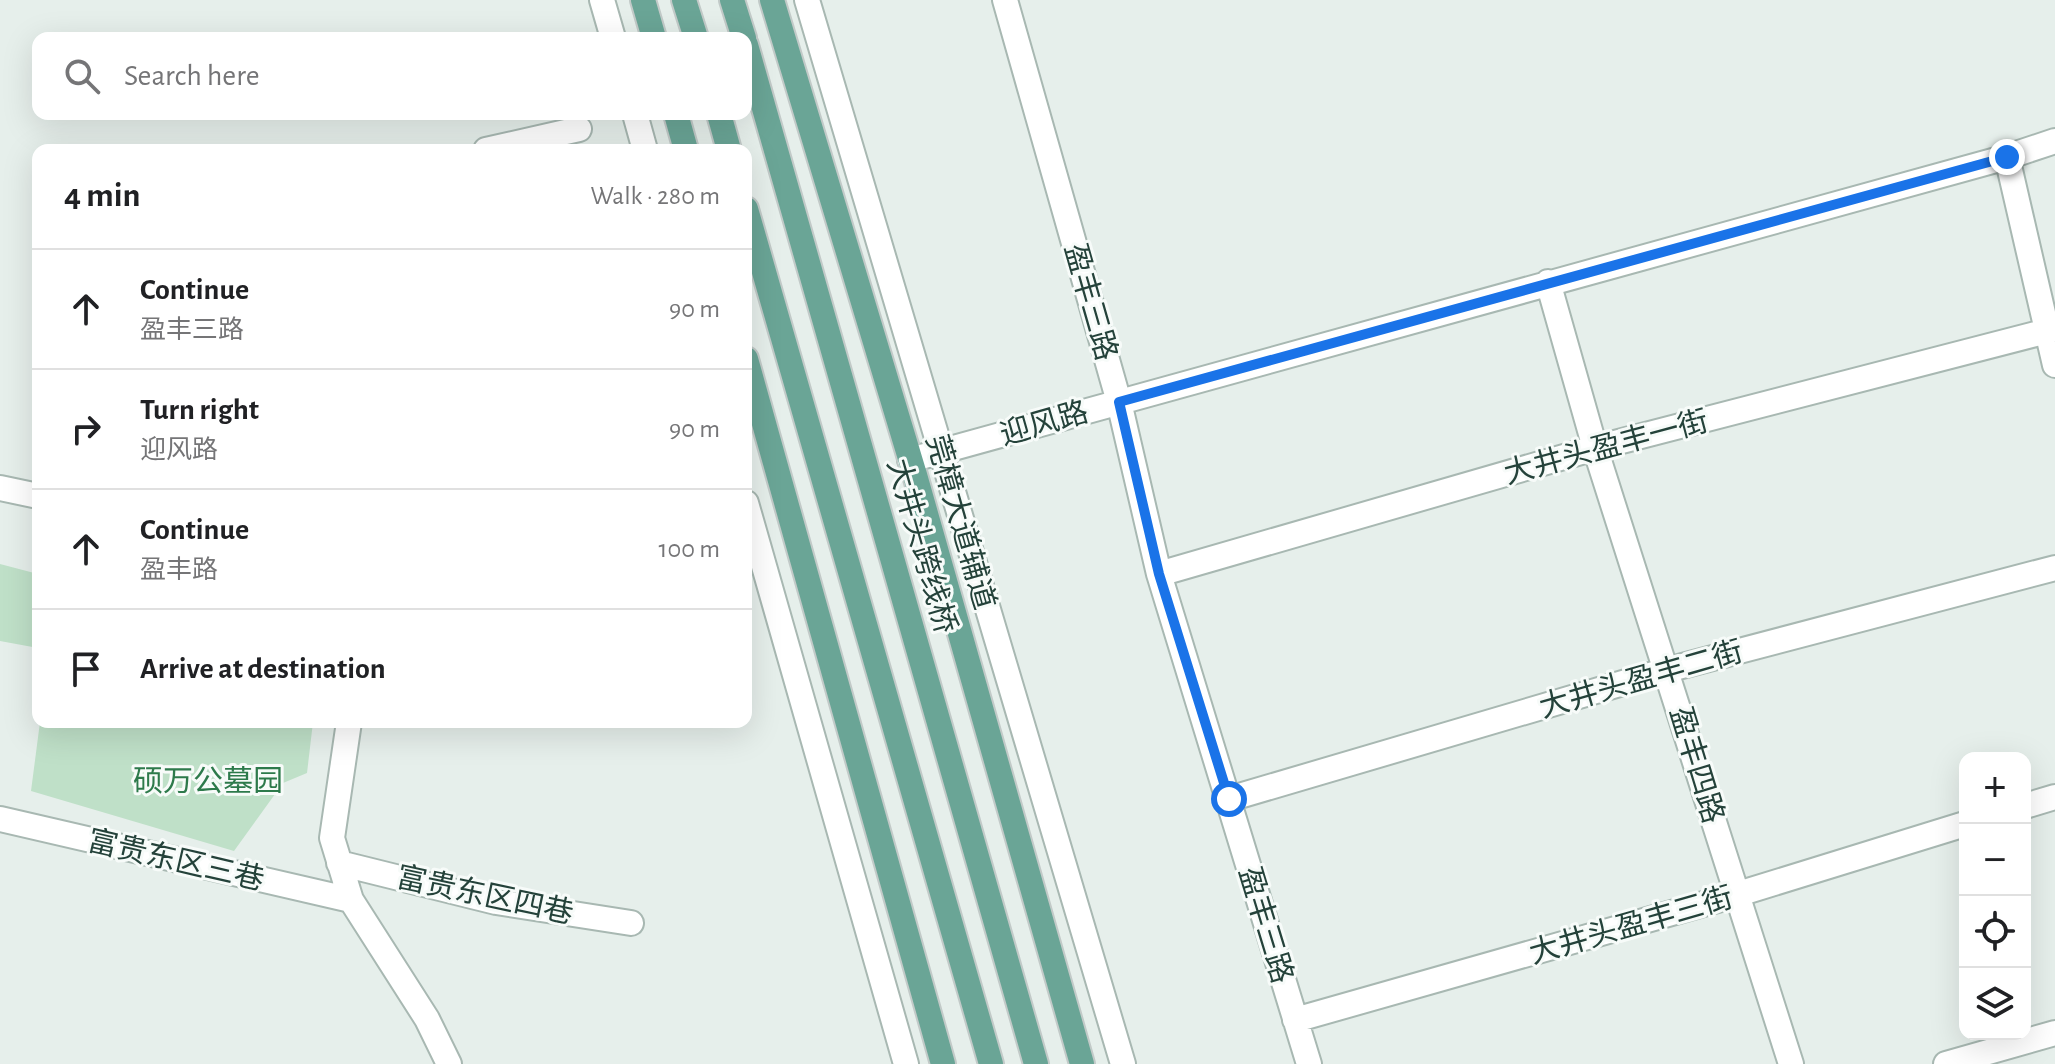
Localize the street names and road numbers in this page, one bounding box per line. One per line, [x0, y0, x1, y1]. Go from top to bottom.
street label: 盈丰三路 [1059, 240, 1123, 364]
street label: 迎风路 [996, 395, 1092, 451]
street label: 大井头盈丰一街 [1500, 404, 1712, 490]
street label: 莞樟大道辅道 [921, 431, 1001, 613]
street label: 大井头跨线桥 [882, 455, 962, 637]
street label: 大井头盈丰二街 [1536, 635, 1746, 723]
street label: 盈丰四路 [1664, 703, 1730, 827]
street label: 富贵东区三巷 [85, 824, 267, 896]
street label: 富贵东区四巷 [394, 861, 576, 929]
street label: 盈丰三路 [1233, 863, 1299, 987]
street label: 大井头盈丰三街 [1526, 881, 1736, 969]

